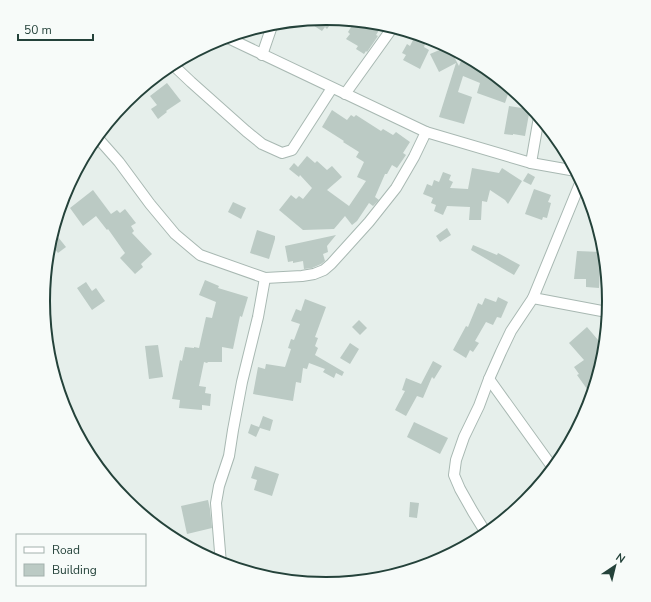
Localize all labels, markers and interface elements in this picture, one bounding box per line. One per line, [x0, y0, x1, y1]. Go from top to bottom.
scale bar [18, 16, 93, 42]
text: 50 m [24, 22, 52, 38]
legend [16, 534, 146, 586]
text: Road [52, 542, 80, 558]
north arrow [595, 546, 635, 586]
text: N [613, 550, 628, 567]
text: Building [52, 562, 97, 578]

